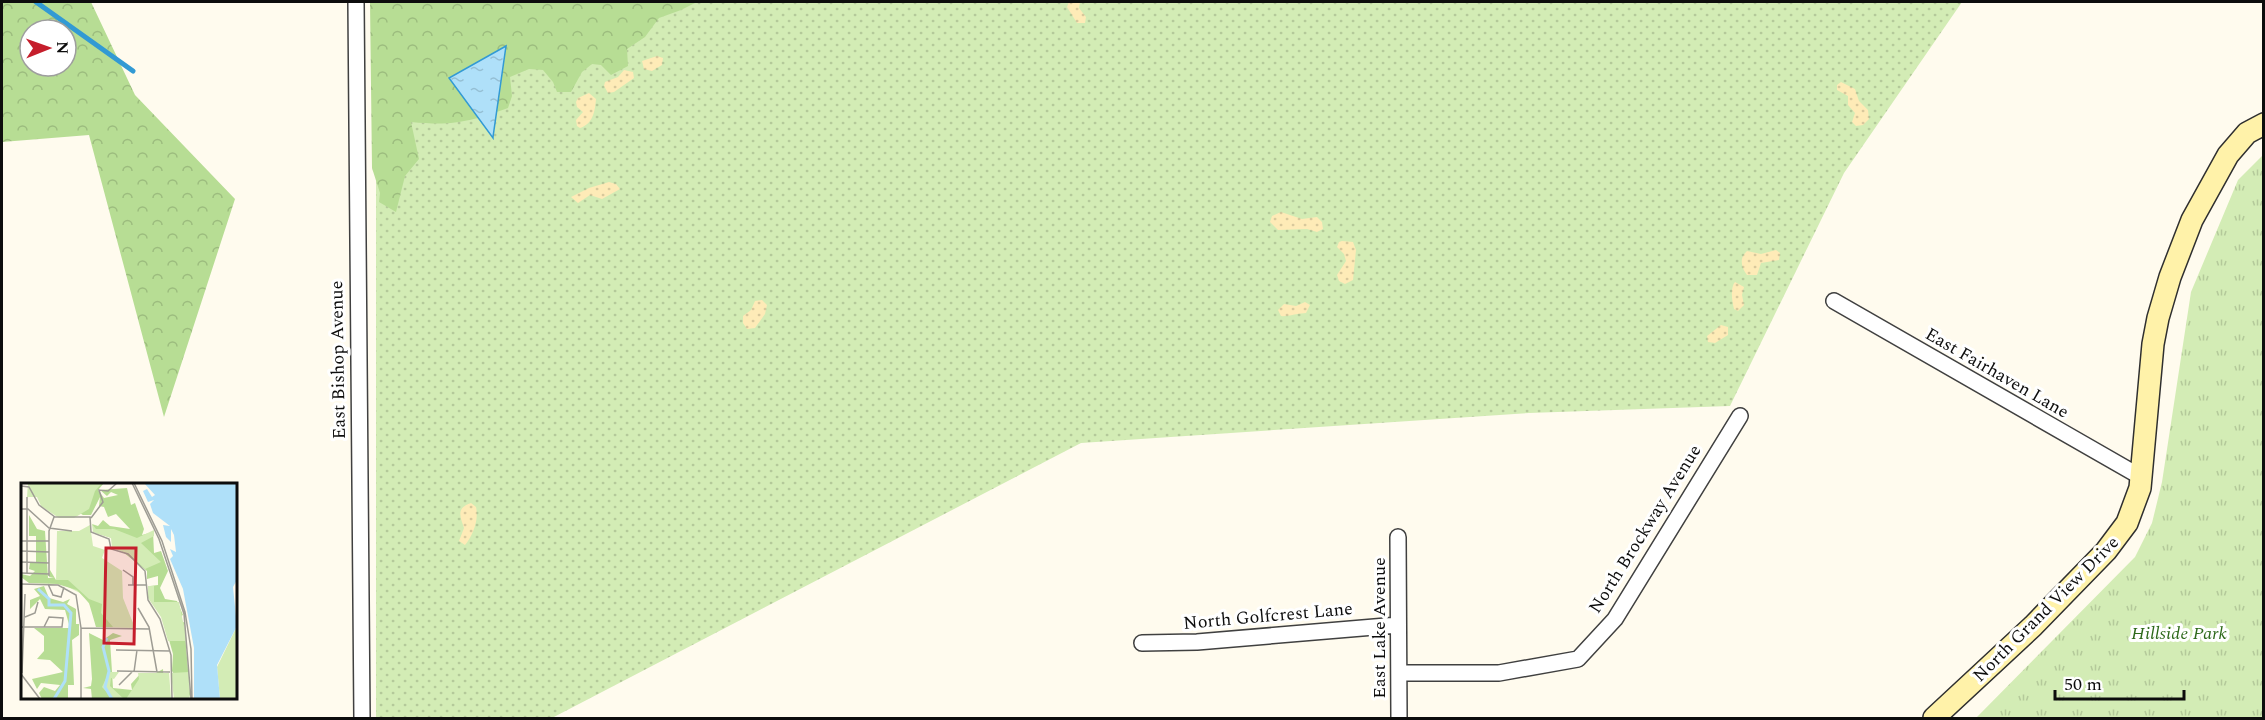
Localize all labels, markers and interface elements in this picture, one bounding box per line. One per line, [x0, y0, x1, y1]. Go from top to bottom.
north arrow [18, 18, 78, 78]
text: N [50, 41, 74, 54]
street label: East Bishop Avenue [323, 280, 353, 440]
street label: East Fairhaven Lane [1920, 321, 2074, 425]
street label: North Brockway Avenue [1582, 439, 1708, 619]
inset map [21, 483, 237, 699]
street label: North Grand View Drive [1967, 530, 2125, 688]
street label: East Lake Avenue [1366, 557, 1393, 699]
street label: North Golfcrest Lane [1182, 595, 1354, 637]
park label: Hillside Park [2131, 620, 2227, 647]
scale bar [2055, 663, 2184, 701]
text: 50 m [2064, 671, 2102, 698]

